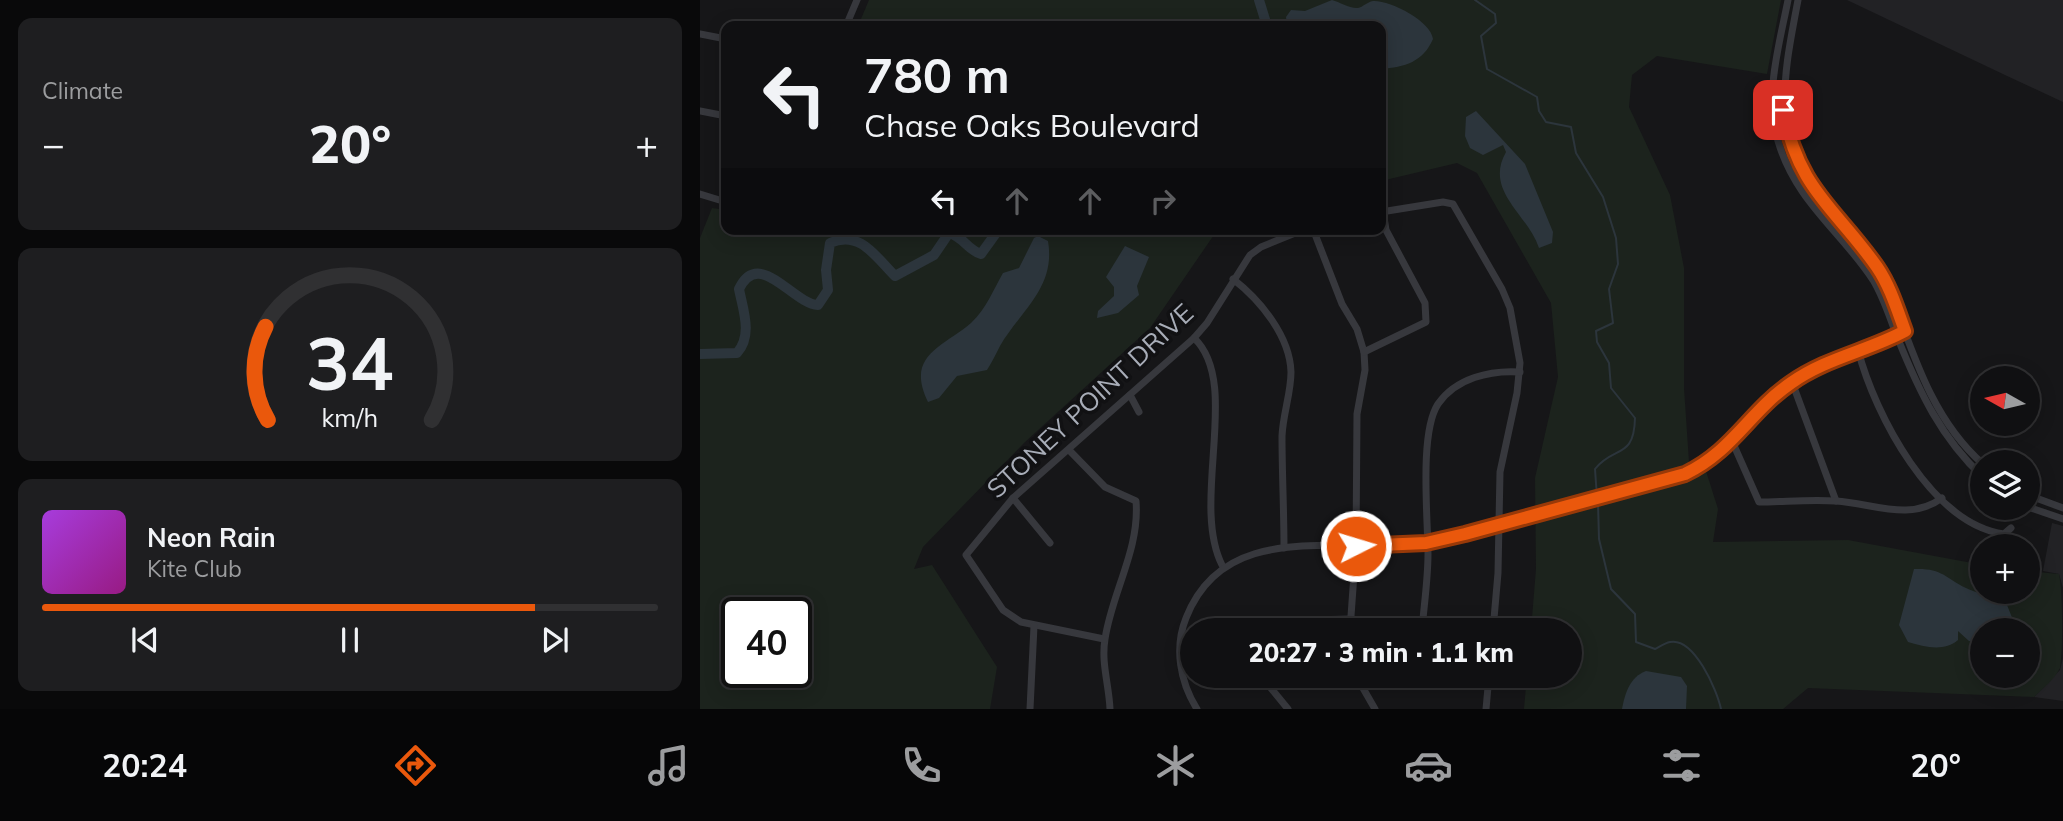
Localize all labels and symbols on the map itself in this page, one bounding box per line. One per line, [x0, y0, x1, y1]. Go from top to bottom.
pin [1753, 80, 1813, 140]
street label: STONEY POINT DRIVE [979, 296, 1200, 505]
north arrow [1970, 366, 2040, 436]
position arrow [1319, 509, 1393, 583]
speed limit sign: 40 [721, 597, 812, 688]

